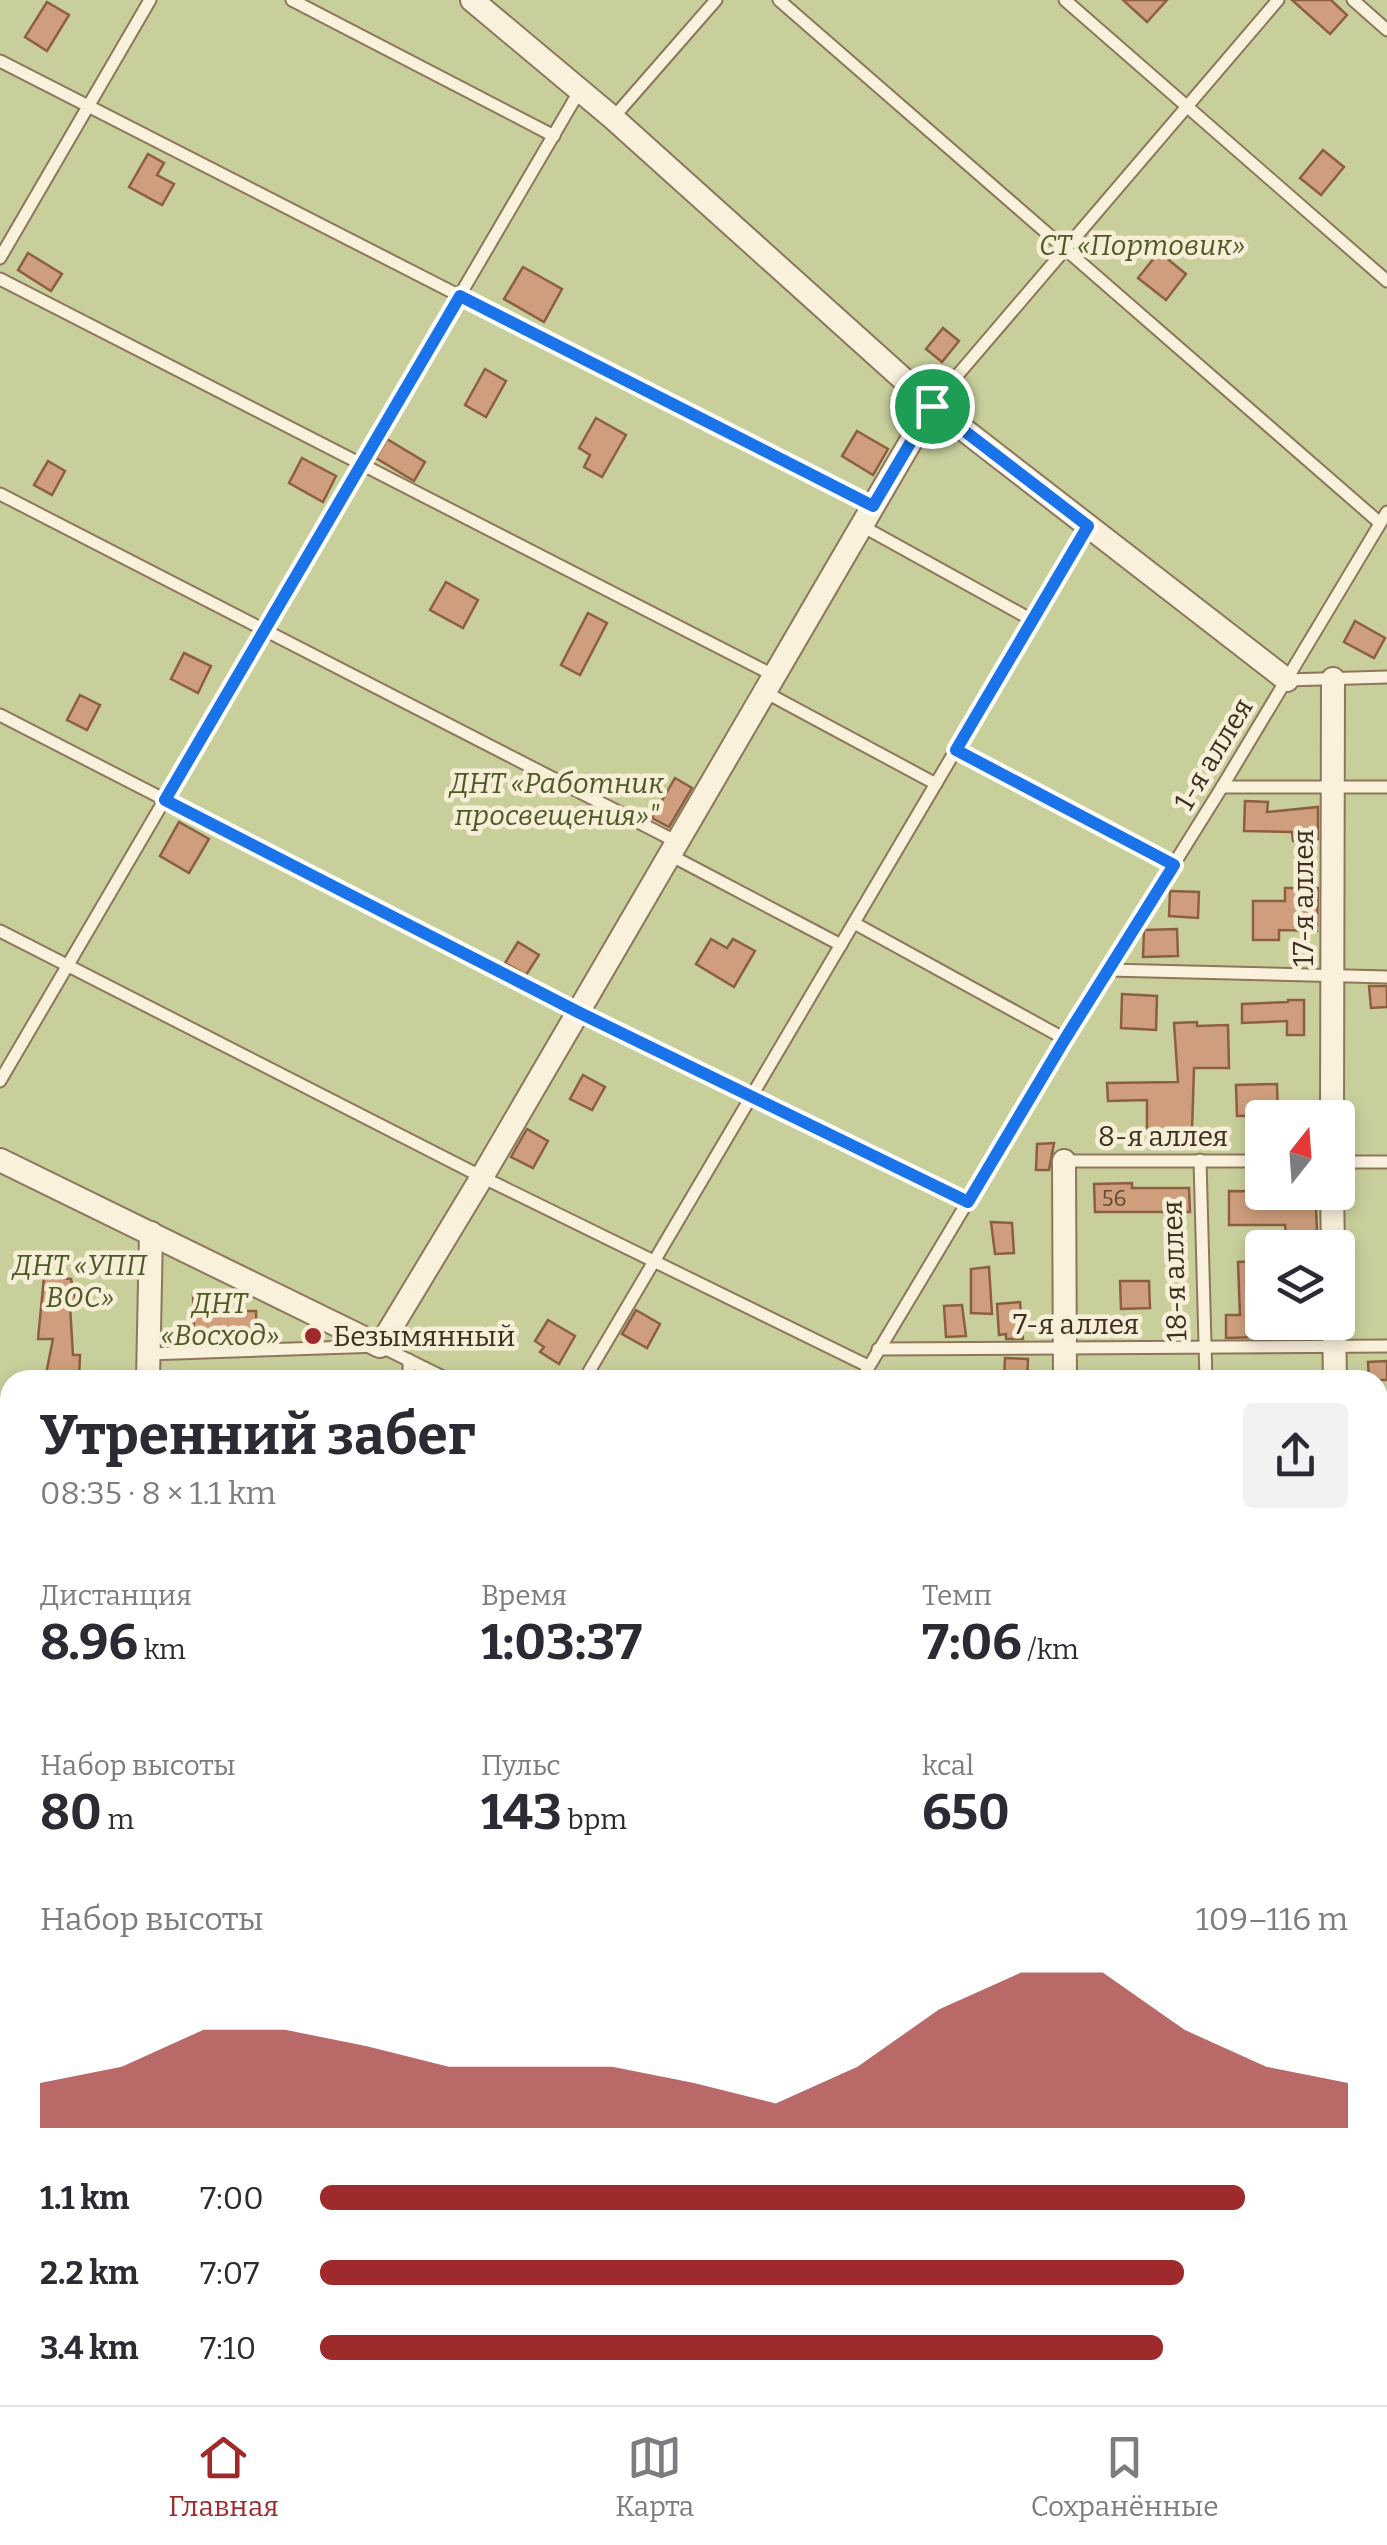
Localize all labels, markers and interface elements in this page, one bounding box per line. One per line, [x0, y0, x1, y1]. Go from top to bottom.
park label: СТ «Портовик» [1039, 229, 1245, 262]
pin [890, 364, 975, 449]
icon: arrive [905, 379, 960, 434]
street label: 1-я аллея [1167, 692, 1260, 816]
park label: ДНТ «Работник просвещения»" [448, 767, 664, 832]
street label: 17-я аллея [1287, 829, 1320, 967]
north arrow [1245, 1100, 1355, 1210]
map controls [1245, 1100, 1355, 1340]
street label: 8-я аллея [1098, 1120, 1228, 1153]
house number: 56 [1102, 1185, 1126, 1212]
street label: 18-я аллея [1156, 1200, 1193, 1342]
button: layers [1245, 1230, 1355, 1340]
park label: ДНТ «УПП ВОС» [11, 1249, 148, 1314]
park label: ДНТ «Восход» [161, 1287, 279, 1352]
street label: 7-я аллея [1013, 1308, 1139, 1341]
place label: Безымянный [333, 1320, 515, 1353]
marker: Безымянный [302, 1325, 324, 1347]
text: Утренний забег [40, 1403, 476, 1469]
button: share [1243, 1403, 1348, 1508]
text: 08:35 · 8 × 1.1 km [40, 1474, 276, 1512]
text: Дистанция [40, 1579, 192, 1612]
text: Время [481, 1579, 567, 1612]
text: Темп [922, 1579, 992, 1612]
text: 8.96 [40, 1612, 138, 1672]
text: 1:03:37 [481, 1612, 642, 1672]
text: 7:06 [922, 1612, 1022, 1672]
text: km [138, 1633, 186, 1666]
text: /km [1022, 1633, 1079, 1666]
text: Набор высоты [40, 1749, 236, 1782]
text: Пульс [481, 1749, 561, 1782]
text: kcal [922, 1749, 974, 1782]
text: 80 [40, 1782, 102, 1842]
text: 143 [481, 1782, 562, 1842]
text: 650 [922, 1782, 1010, 1842]
text: m [102, 1803, 134, 1836]
text: bpm [562, 1803, 627, 1836]
text: Набор высоты [40, 1900, 264, 1938]
text: 109–116 m [1196, 1900, 1348, 1938]
text: 1.1 km [40, 2179, 130, 2217]
text: 7:00 [200, 2179, 264, 2217]
text: 2.2 km [40, 2254, 138, 2292]
text: 7:07 [200, 2254, 259, 2292]
text: 3.4 km [40, 2329, 138, 2367]
text: 7:10 [200, 2329, 256, 2367]
tab: Главная [168, 2430, 279, 2523]
tab: Карта [615, 2430, 694, 2523]
tab: Сохранённые [1031, 2430, 1219, 2523]

